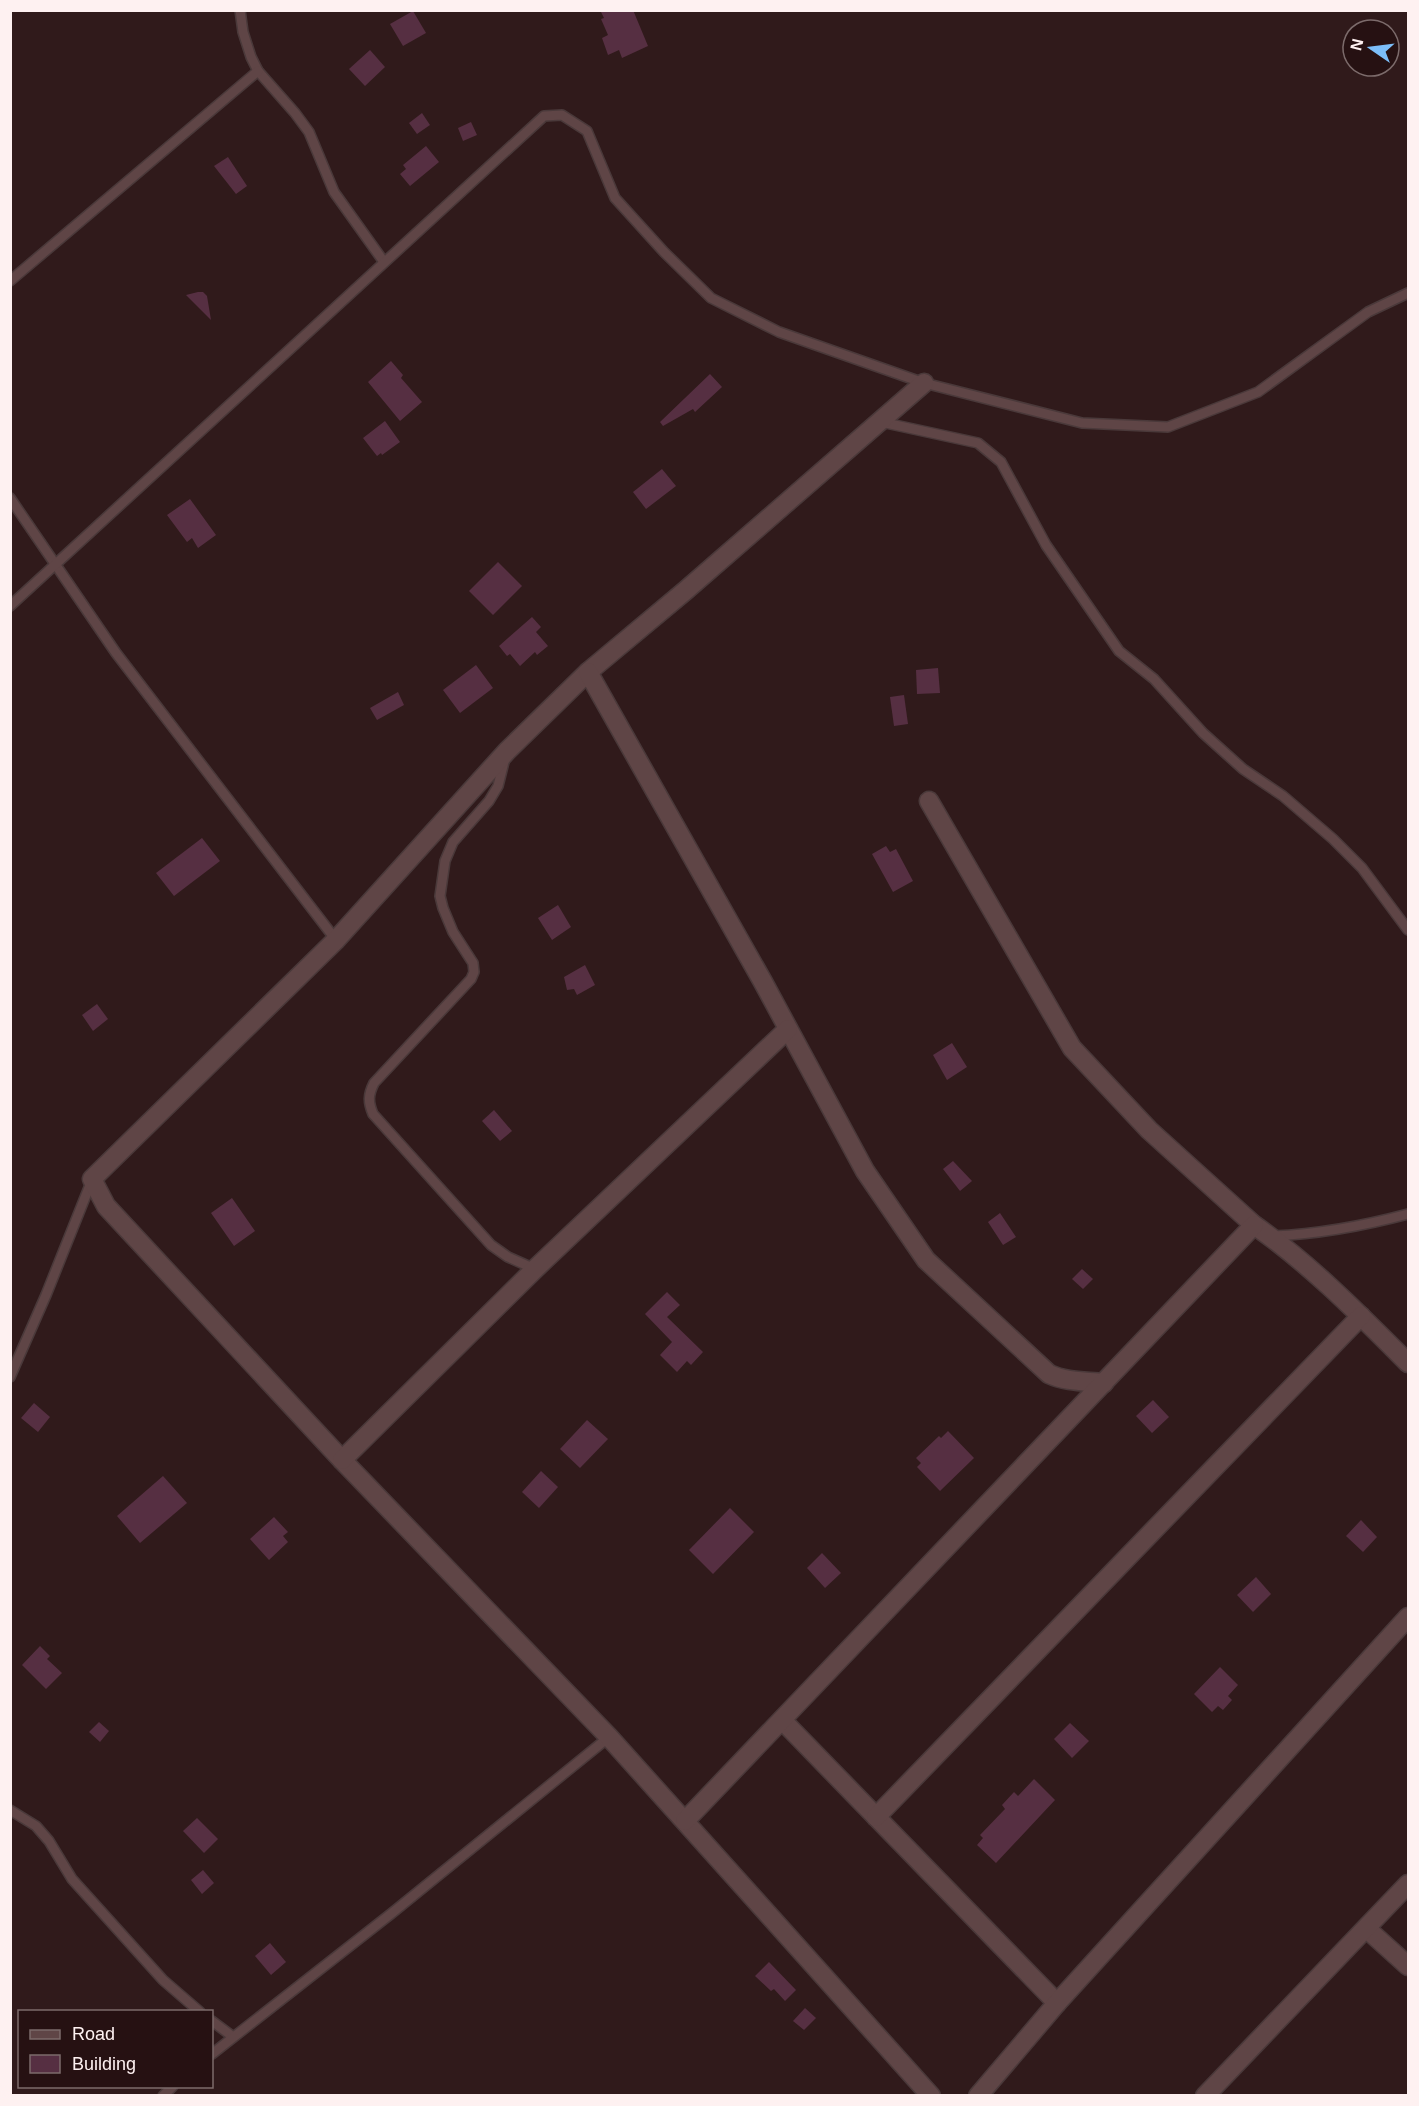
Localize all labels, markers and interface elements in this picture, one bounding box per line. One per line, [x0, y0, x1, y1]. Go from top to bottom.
north arrow [1341, 18, 1401, 78]
text: N [1347, 37, 1367, 52]
legend [18, 2010, 213, 2088]
text: Road [72, 2024, 115, 2044]
text: Building [72, 2054, 136, 2074]

